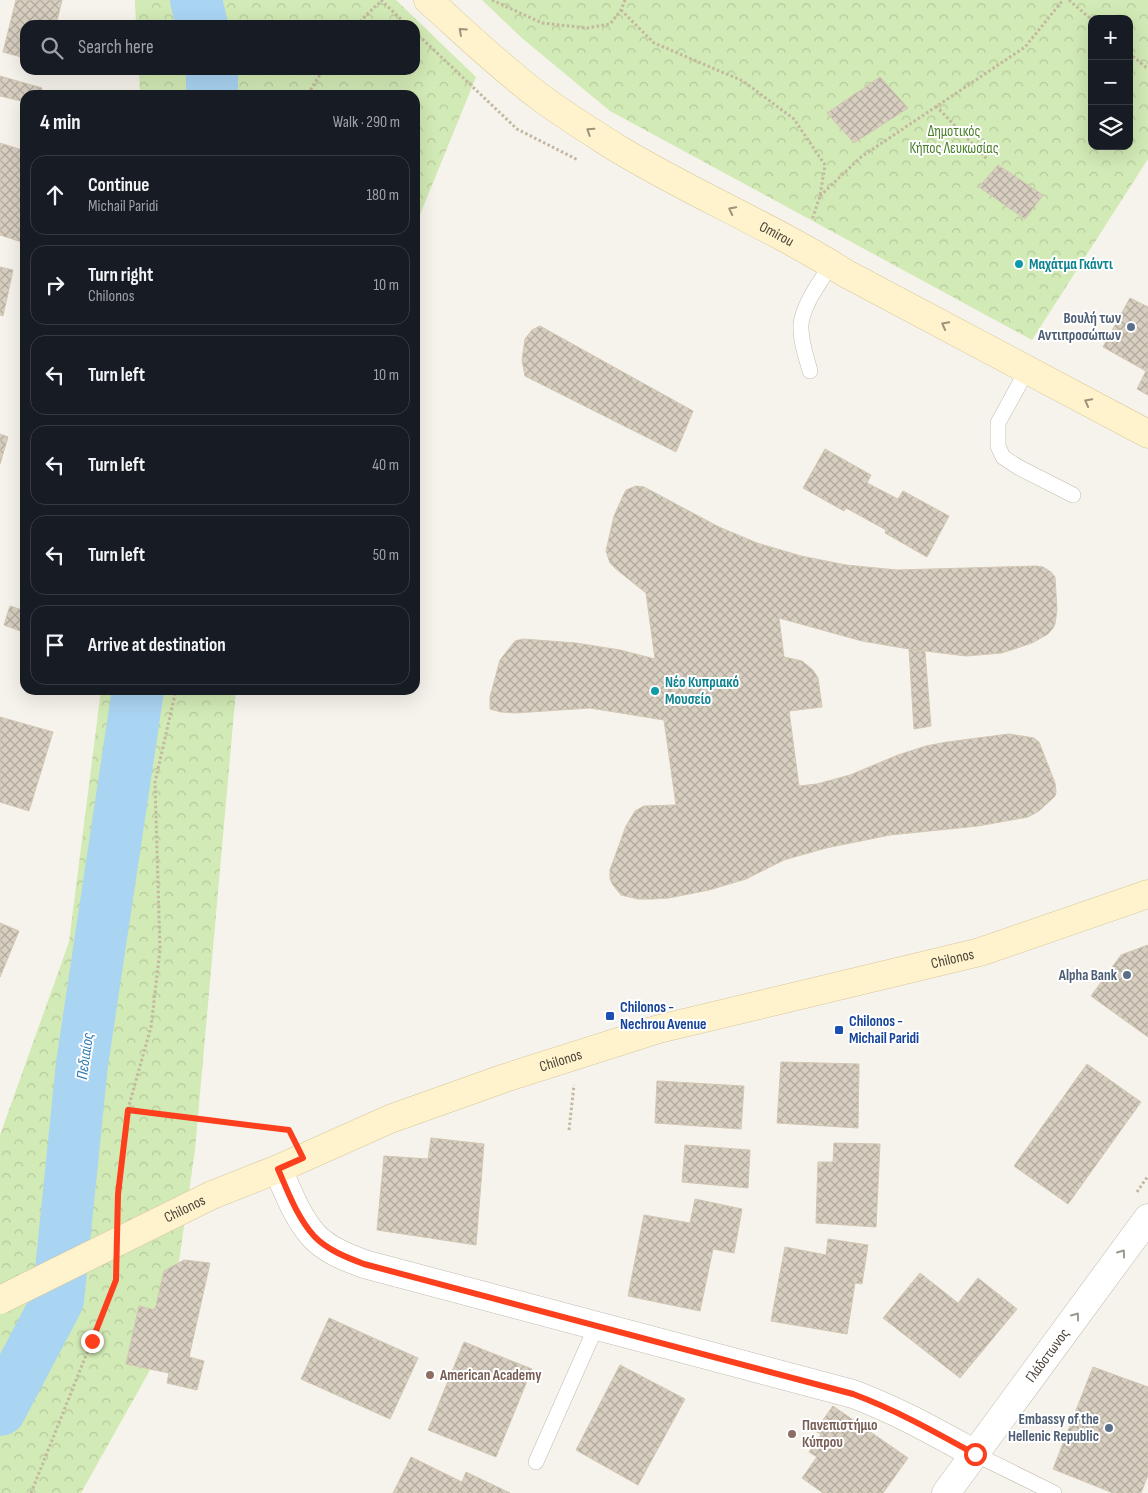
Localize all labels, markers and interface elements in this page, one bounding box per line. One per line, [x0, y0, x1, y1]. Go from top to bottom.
map controls [1088, 15, 1133, 150]
button: + [1088, 15, 1133, 60]
search box [20, 20, 420, 75]
one-way arrow [458, 28, 467, 37]
icon: search [38, 34, 66, 62]
text: Search here [78, 36, 154, 59]
button: − [1088, 60, 1133, 105]
button: layers [1088, 105, 1133, 150]
text: 4 min [40, 110, 81, 135]
text: Walk · 290 m [333, 113, 400, 132]
park label: Δημοτικός Κήπος Λευκωσίας [909, 122, 999, 158]
one-way arrow [586, 128, 595, 137]
text: Continue [88, 174, 149, 197]
icon: ahead [41, 181, 69, 209]
text: 180 m [366, 186, 399, 205]
text: Michail Paridi [88, 197, 158, 216]
one-way arrow [728, 206, 737, 216]
street label: Omirou [756, 217, 797, 251]
place label: Μαχάτμα Γκάντι [1029, 255, 1113, 274]
marker: Μαχάτμα Γκάντι [1013, 258, 1025, 270]
text: Turn right [88, 264, 153, 287]
icon: right [41, 271, 69, 299]
text: 10 m [373, 276, 399, 295]
text: Chilonos [88, 287, 134, 306]
place label: Βουλή των Αντιπροσώπων [1037, 309, 1122, 345]
marker: Βουλή των Αντιπροσώπων [1125, 321, 1137, 333]
one-way arrow [941, 322, 950, 332]
icon: left [41, 361, 69, 389]
text: Turn left [88, 364, 145, 387]
text: 10 m [373, 366, 399, 385]
one-way arrow [1085, 398, 1094, 408]
icon: left [41, 451, 69, 479]
text: Turn left [88, 454, 145, 477]
text: 40 m [372, 456, 399, 475]
icon: left [41, 541, 69, 569]
text: Turn left [88, 544, 145, 567]
text: 50 m [373, 546, 399, 565]
icon: arrive [41, 631, 69, 659]
text: Arrive at destination [88, 634, 226, 657]
place label: Νέο Κυπριακό Μουσείο [665, 673, 739, 709]
marker: Νέο Κυπριακό Μουσείο [649, 685, 661, 697]
street label: Chilonos [929, 945, 976, 973]
place label: Alpha Bank [1058, 966, 1118, 985]
marker: Alpha Bank [1121, 969, 1133, 981]
place label: Chilonos - Nechrou Avenue [620, 998, 706, 1034]
marker: Chilonos - Nechrou Avenue [604, 1010, 616, 1022]
place label: Chilonos - Michail Paridi [849, 1012, 919, 1048]
marker: Chilonos - Michail Paridi [833, 1024, 845, 1036]
water label: Πεδιαίος [73, 1031, 98, 1081]
street label: Chilonos [537, 1045, 584, 1076]
street label: Chilonos [161, 1191, 209, 1227]
one-way arrow [1116, 1249, 1125, 1259]
one-way arrow [1070, 1312, 1079, 1322]
street label: Γλάδστωνος [1022, 1325, 1074, 1386]
route end [81, 1330, 104, 1353]
place label: American Academy [439, 1366, 542, 1385]
marker: American Academy [424, 1369, 436, 1381]
place label: Embassy of the Hellenic Republic [1008, 1410, 1099, 1446]
place label: Πανεπιστήμιο Κύπρου [802, 1416, 878, 1452]
marker: Embassy of the Hellenic Republic [1103, 1422, 1115, 1434]
marker: Πανεπιστήμιο Κύπρου [786, 1428, 798, 1440]
route start [964, 1443, 987, 1466]

